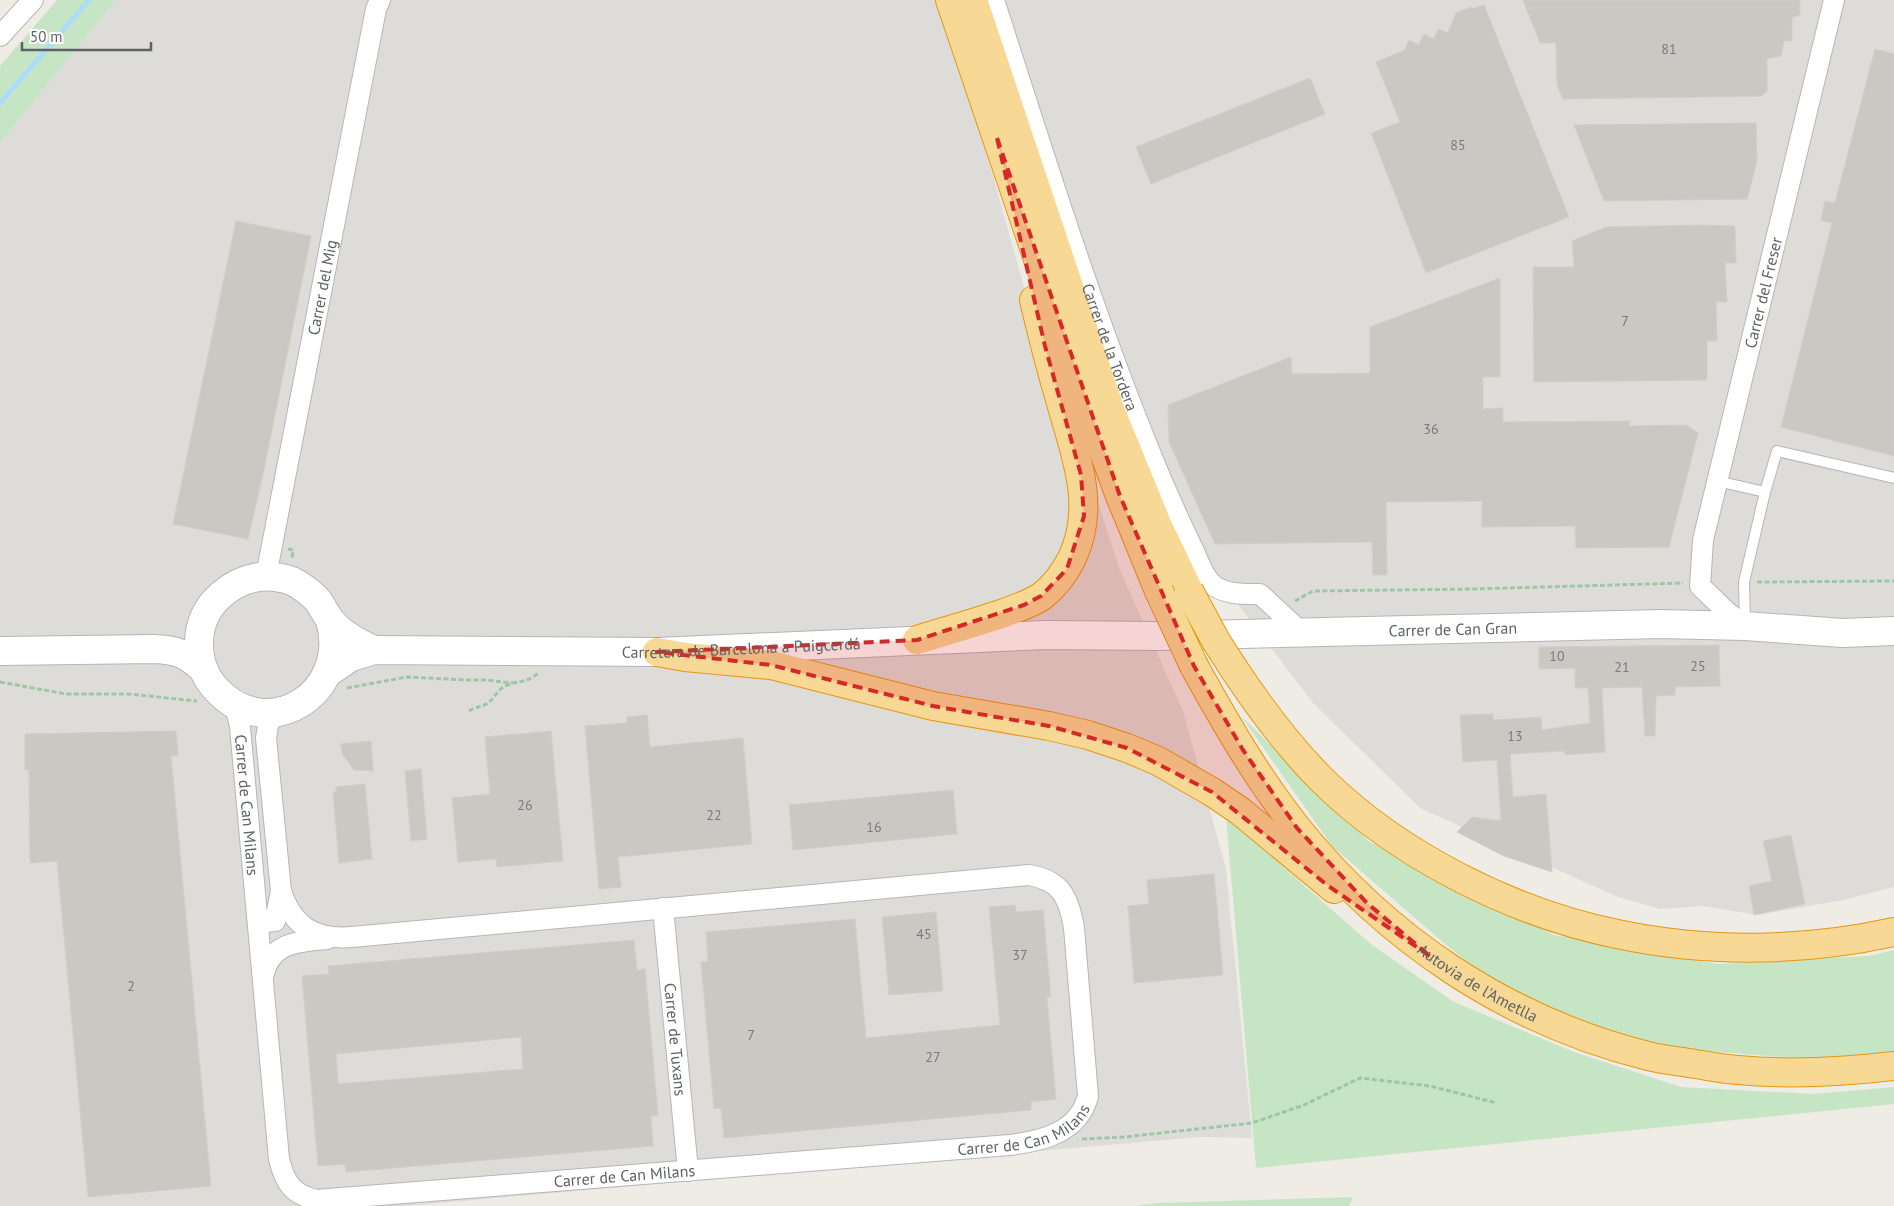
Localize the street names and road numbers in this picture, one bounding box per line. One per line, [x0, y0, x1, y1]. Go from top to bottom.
street label: Carrer del Freser [1740, 234, 1786, 350]
street label: Carrer del Mig [303, 238, 341, 337]
street label: Carrer de la Tordera [1078, 281, 1143, 414]
street label: Carrer de Can Gran [1388, 617, 1517, 641]
street label: Carretera de Barcelona a Puigcerdá [622, 633, 861, 662]
street label: Carrer de Can Milans [231, 734, 263, 877]
street label: Autovia de l'Ametlla [1414, 939, 1541, 1026]
street label: Carrer de Tuxans [660, 982, 691, 1097]
street label: Carrer de Can Milans [957, 1100, 1094, 1159]
street label: Carrer de Can Milans [553, 1160, 696, 1191]

